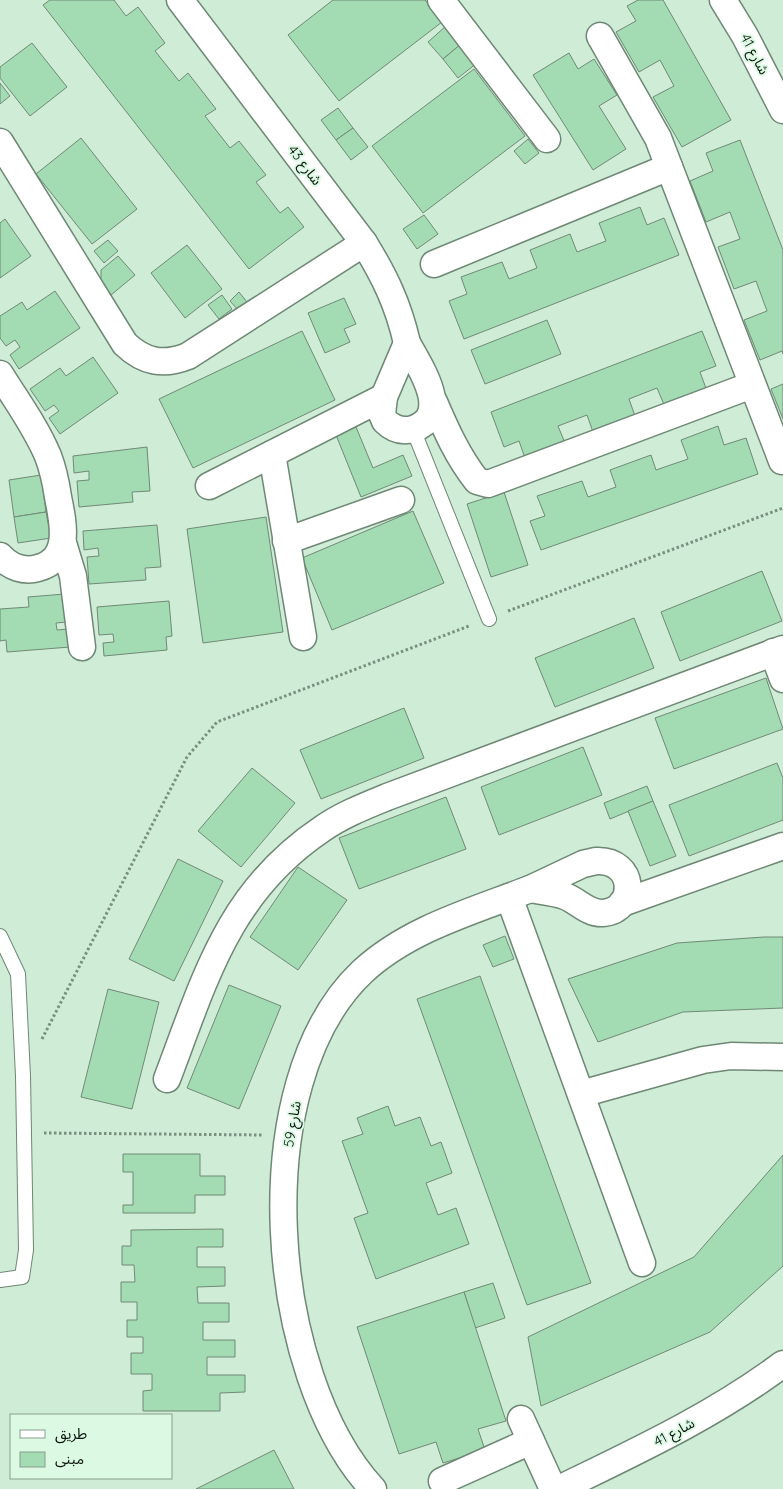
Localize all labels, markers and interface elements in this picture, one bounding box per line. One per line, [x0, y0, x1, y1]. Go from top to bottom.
street label: شارع 41 [735, 31, 773, 78]
street label: شارع 43 [282, 141, 326, 190]
street label: شارع 59 [279, 1099, 307, 1149]
legend [10, 1414, 172, 1479]
street label: شارع 41 [651, 1414, 698, 1452]
text: طريق [55, 1424, 87, 1444]
text: مبنى [55, 1449, 84, 1468]

